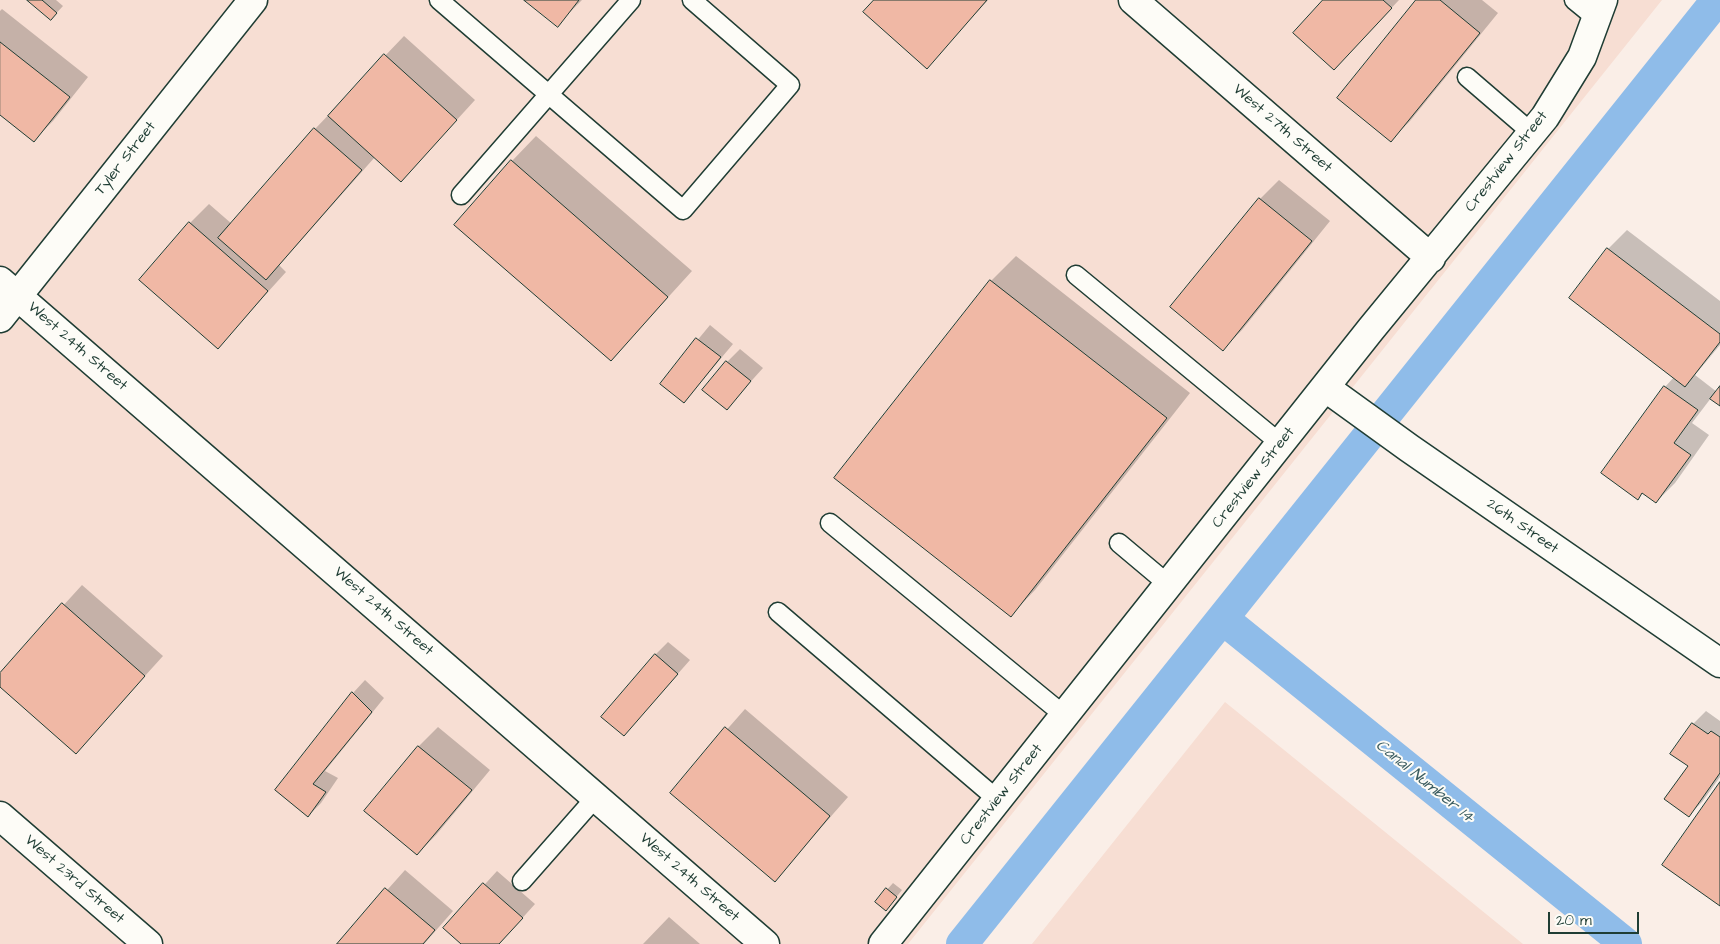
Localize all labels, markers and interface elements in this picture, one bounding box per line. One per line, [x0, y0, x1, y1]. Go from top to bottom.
street label: West 27th Street [1229, 81, 1335, 177]
street label: Crestview Street [1462, 108, 1552, 216]
street label: Tyler Street [92, 119, 160, 199]
street label: West 24th Street [23, 299, 131, 395]
street label: Crestview Street [1209, 424, 1299, 532]
street label: 26th Street [1483, 496, 1561, 558]
street label: West 24th Street [329, 564, 437, 660]
water label: Canal Number 14 [1371, 736, 1477, 828]
street label: Crestview Street [957, 741, 1047, 849]
street label: West 24th Street [635, 830, 743, 926]
street label: West 23rd Street [20, 832, 128, 928]
scale bar [1550, 902, 1641, 934]
text: 20 m [1556, 910, 1592, 931]

